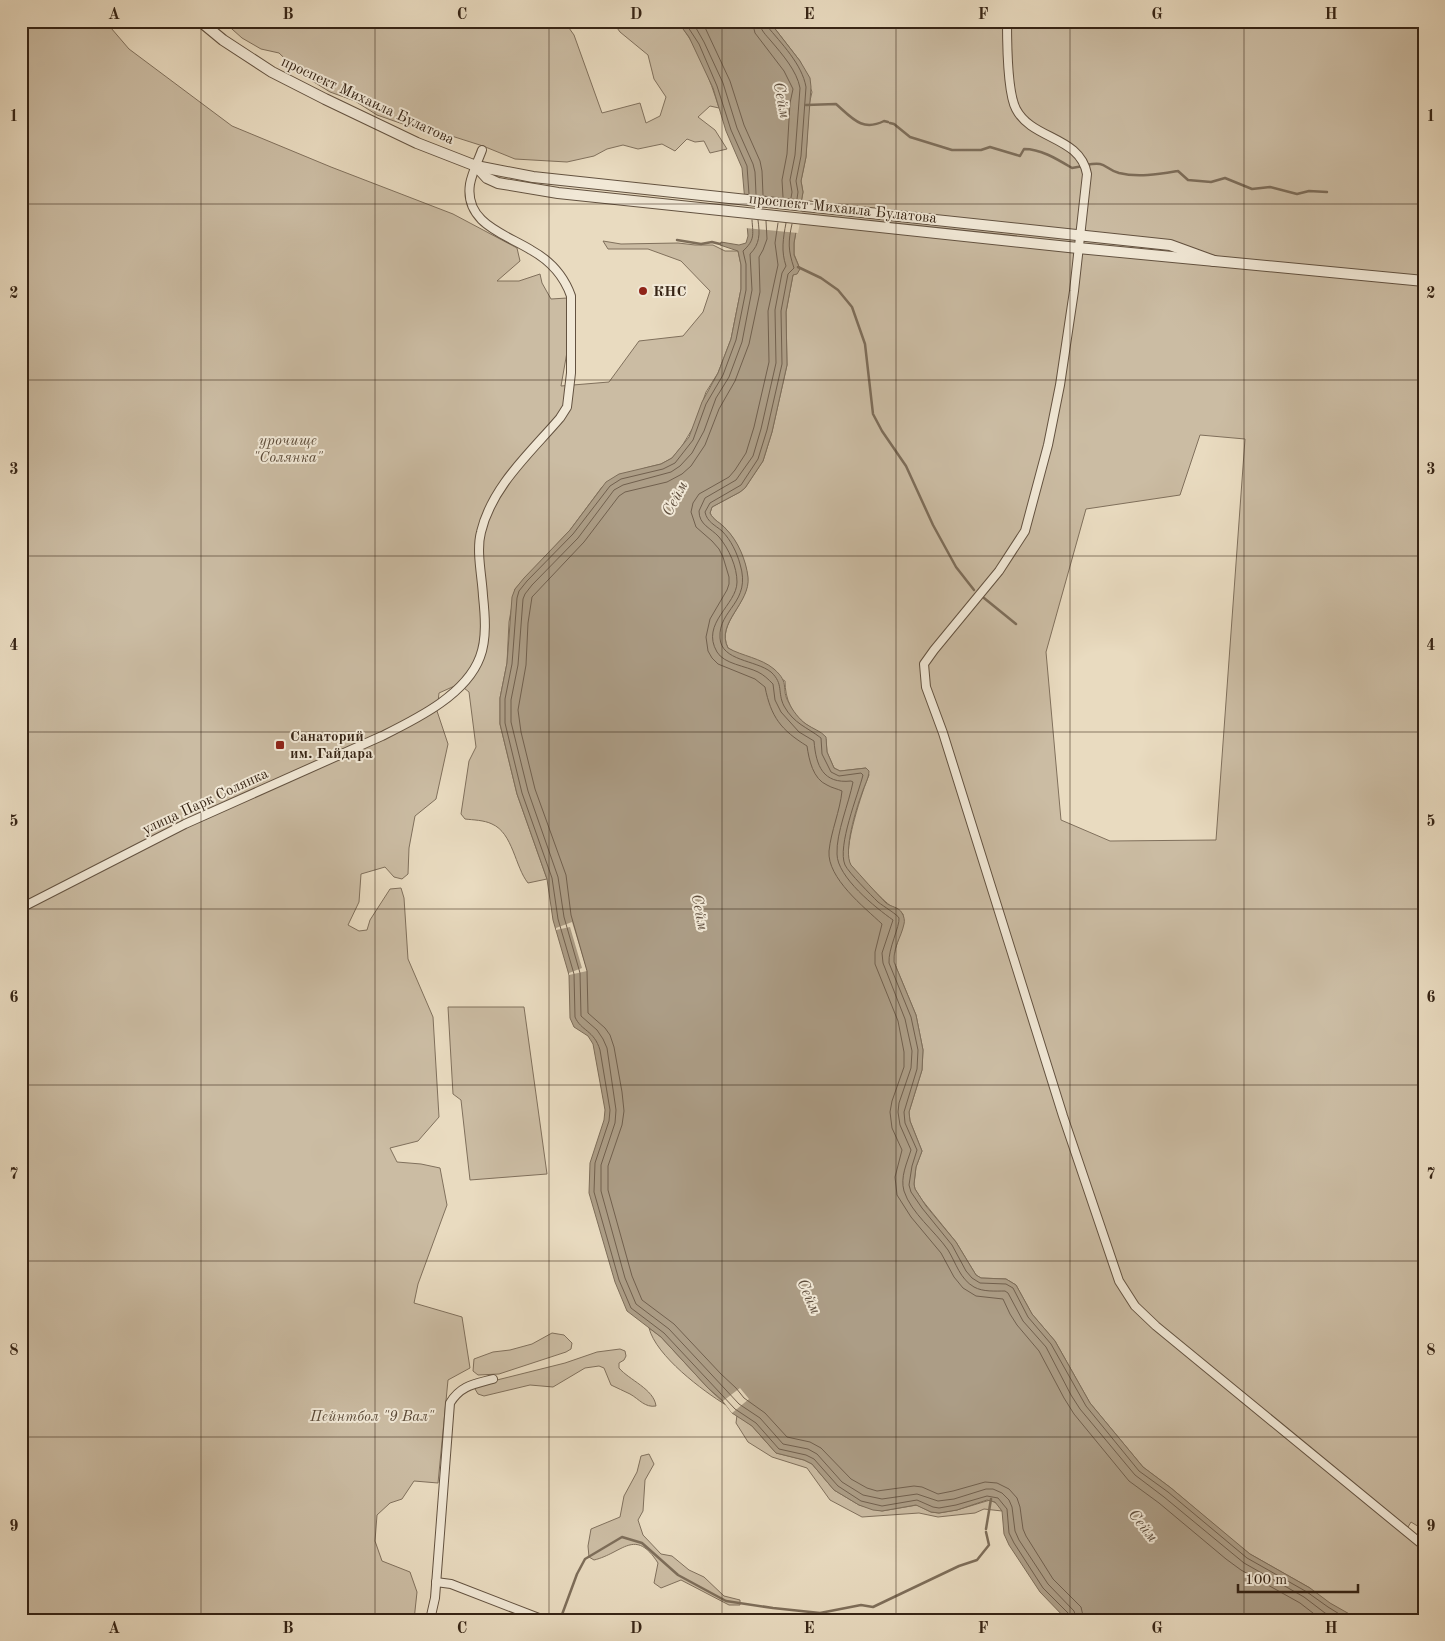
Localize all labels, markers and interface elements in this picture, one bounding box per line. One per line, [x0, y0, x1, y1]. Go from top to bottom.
text: A [108, 7, 120, 23]
text: B [282, 7, 294, 23]
text: C [457, 7, 467, 23]
text: D [630, 7, 642, 23]
text: E [803, 7, 815, 23]
text: F [978, 7, 989, 23]
text: G [1151, 7, 1163, 23]
text: H [1324, 7, 1338, 23]
street label: проспект Михаила Булатова [279, 55, 457, 148]
water label: Сейм [770, 81, 792, 120]
text: 1 [9, 109, 19, 125]
text: 1 [1426, 109, 1436, 125]
street label: проспект Михаила Булатова [748, 192, 938, 227]
marker: КНС [637, 285, 649, 297]
place label: КНС [653, 285, 686, 300]
text: 2 [9, 286, 19, 302]
text: 2 [1426, 286, 1436, 302]
park label: урочище "Солянка" [253, 434, 324, 466]
text: 3 [9, 462, 19, 478]
text: 3 [1426, 462, 1436, 478]
water label: Сейм [660, 479, 692, 519]
text: 4 [9, 638, 19, 654]
text: 4 [1426, 638, 1436, 654]
place label: Санаторий им. Гайдара [290, 730, 373, 762]
marker: Санаторий им. Гайдара [274, 739, 286, 751]
street label: улица Парк Солянка [140, 766, 272, 838]
text: 5 [9, 814, 19, 830]
text: 5 [1426, 814, 1436, 830]
water label: Сейм [688, 893, 710, 932]
text: 6 [9, 990, 19, 1006]
text: 6 [1426, 990, 1436, 1006]
text: 7 [9, 1167, 19, 1183]
text: 7 [1426, 1167, 1436, 1183]
water label: Сейм [793, 1277, 823, 1317]
text: 8 [9, 1343, 19, 1359]
text: 8 [1426, 1343, 1436, 1359]
park label: Пейнтбол "9 Вал" [309, 1409, 435, 1425]
water label: Сейм [1125, 1507, 1161, 1546]
text: 9 [9, 1519, 19, 1535]
text: 9 [1426, 1519, 1436, 1535]
scale bar [1238, 1561, 1358, 1593]
text: 100 m [1245, 1573, 1287, 1588]
text: A [108, 1621, 120, 1637]
text: B [282, 1621, 294, 1637]
text: C [457, 1621, 467, 1637]
text: D [630, 1621, 642, 1637]
text: E [803, 1621, 815, 1637]
text: F [978, 1621, 989, 1637]
text: G [1151, 1621, 1163, 1637]
text: H [1324, 1621, 1338, 1637]

